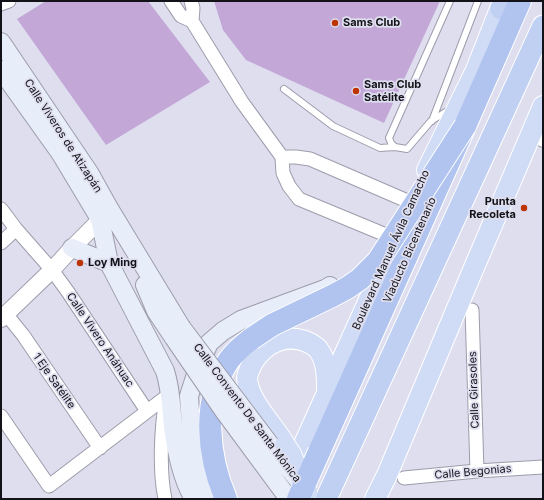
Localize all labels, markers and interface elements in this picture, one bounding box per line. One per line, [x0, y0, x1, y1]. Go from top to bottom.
place label: Sams Club [343, 16, 400, 30]
marker: Sams Club [330, 18, 340, 28]
street label: Calle Viveros de Atizapán [21, 77, 105, 195]
place label: Sams Club Satélite [364, 78, 421, 104]
marker: Sams Club Satélite [351, 86, 361, 96]
street label: Boulevard Manuel Ávila Camacho [350, 168, 432, 332]
street label: Viaducto Bicentenario [381, 195, 439, 305]
place label: Punta Recoleta [469, 195, 516, 221]
marker: Punta Recoleta [519, 203, 529, 213]
place label: Loy Ming [88, 256, 137, 270]
marker: Loy Ming [75, 258, 85, 268]
street label: Calle Vivero Anáhuac [63, 290, 137, 390]
street label: Calle Convento De Santa Mónica [190, 341, 304, 485]
street label: 1 Eje Satélite [30, 351, 78, 411]
street label: Calle Girasoles [466, 351, 482, 429]
street label: Calle Begonias [434, 462, 512, 482]

